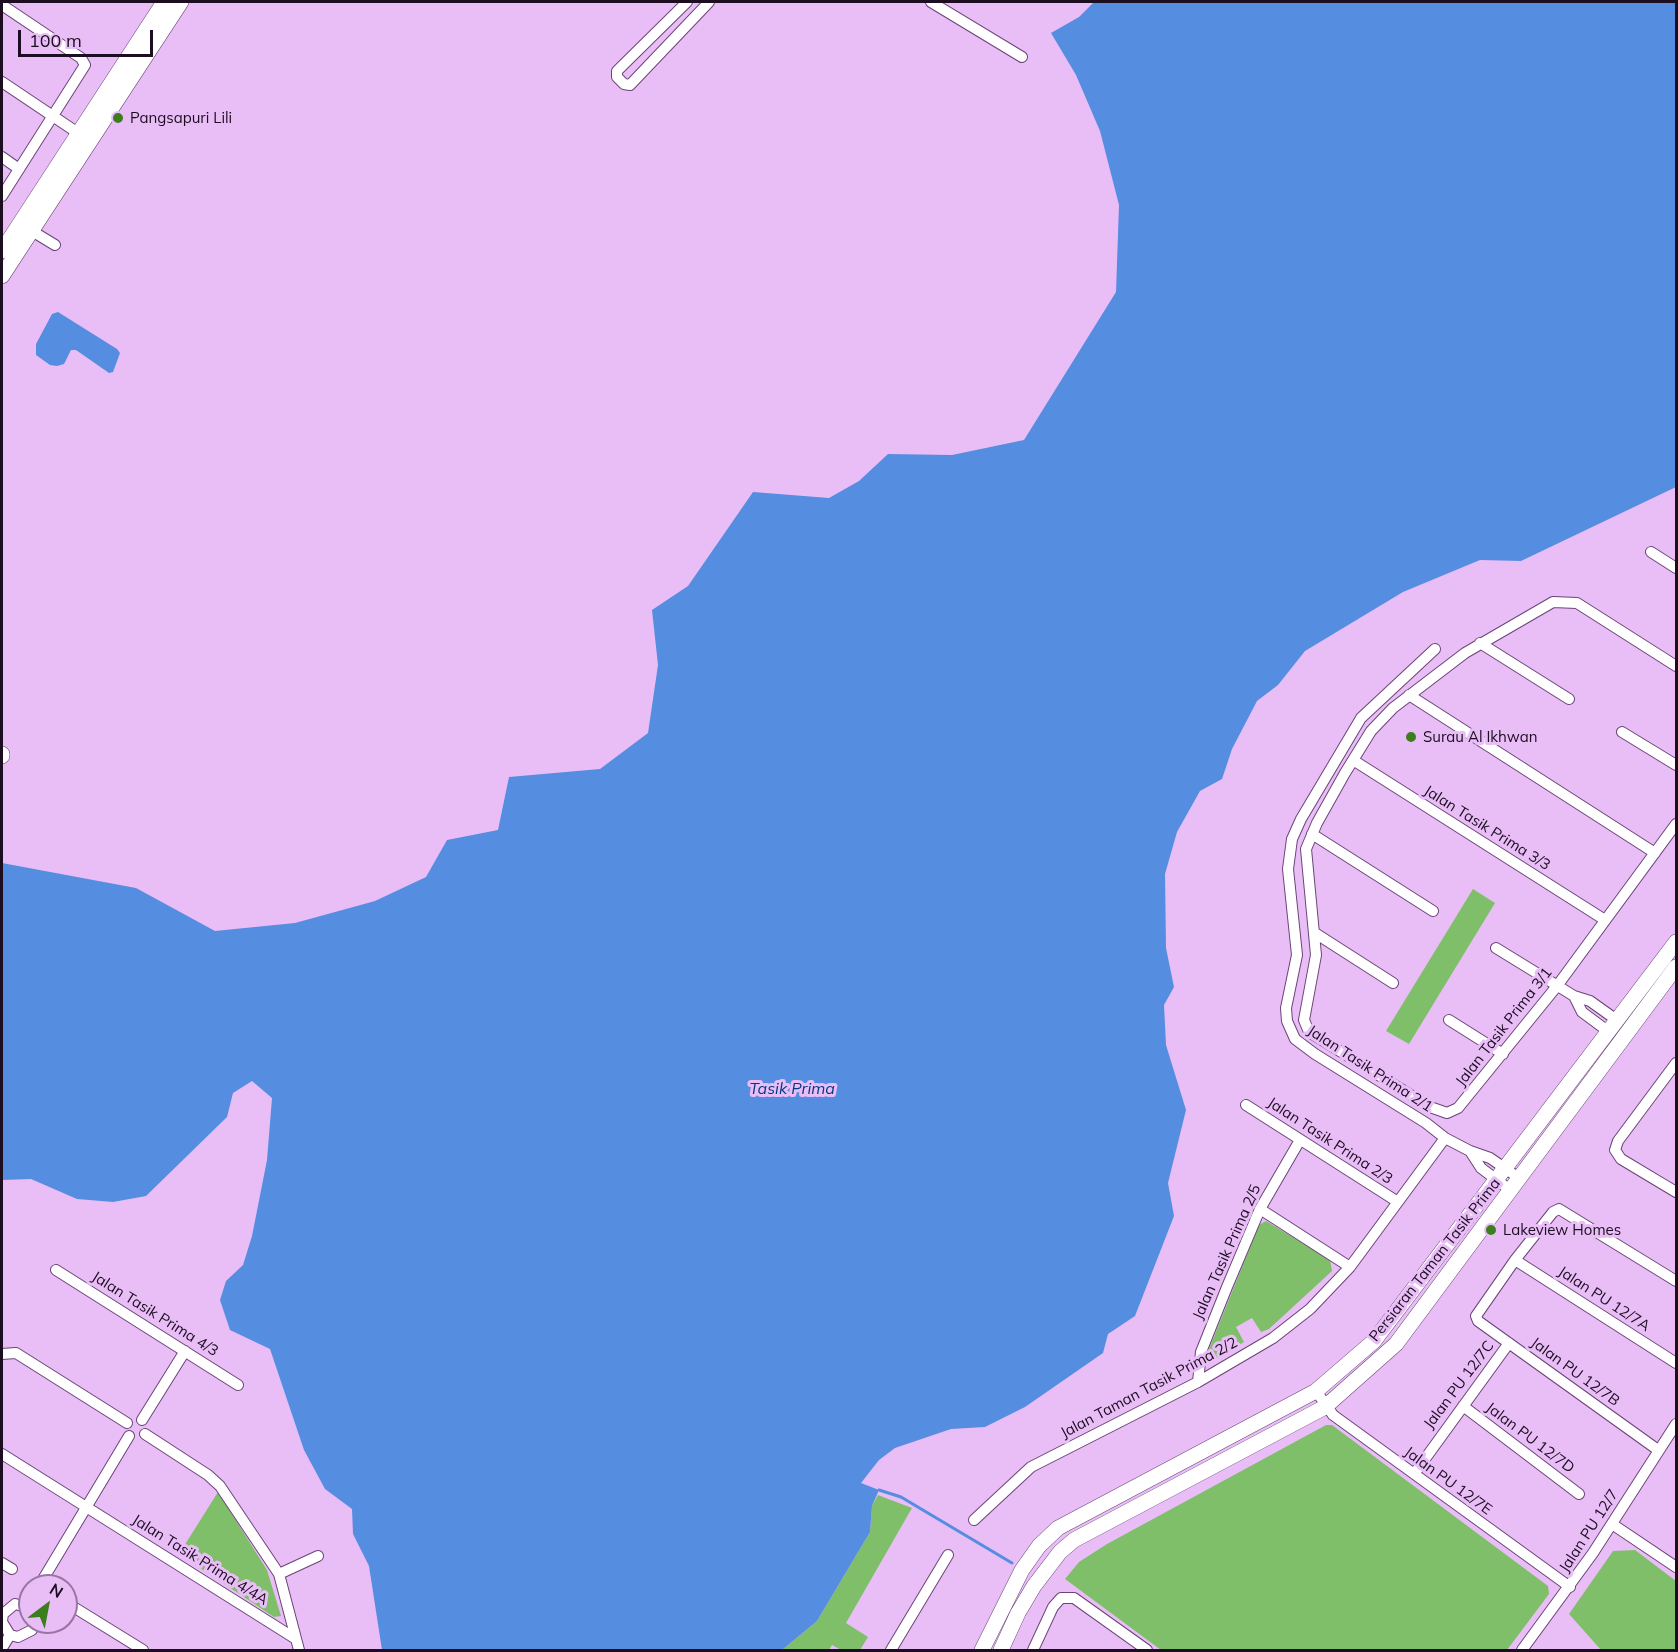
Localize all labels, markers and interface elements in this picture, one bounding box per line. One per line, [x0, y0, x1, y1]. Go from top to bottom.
scale bar [21, 18, 156, 56]
text: 100 m [29, 29, 82, 52]
place label: Pangsapuri Lili [130, 109, 232, 127]
marker: Pangsapuri Lili [111, 111, 125, 125]
place label: Surau Al Ikhwan [1423, 728, 1537, 746]
marker: Surau Al Ikhwan [1404, 730, 1418, 744]
street label: Jalan Tasik Prima 3/3 [1420, 782, 1554, 874]
street label: Jalan Tasik Prima 3/1 [1452, 964, 1556, 1090]
street label: Jalan Tasik Prima 2/1 [1304, 1022, 1436, 1116]
water label: Tasik Prima [749, 1079, 835, 1099]
street label: Jalan Tasik Prima 2/3 [1264, 1094, 1396, 1188]
street label: Persiaran Taman Tasik Prima [1366, 1175, 1504, 1345]
street label: Jalan Tasik Prima 2/5 [1189, 1182, 1265, 1322]
place label: Lakeview Homes [1503, 1221, 1621, 1239]
marker: Lakeview Homes [1484, 1223, 1498, 1237]
street label: Jalan PU 12/7A [1555, 1263, 1653, 1335]
street label: Jalan Tasik Prima 4/3 [88, 1268, 222, 1360]
street label: Jalan Taman Tasik Prima 2/2 [1058, 1334, 1240, 1442]
street label: Jalan PU 12/7B [1527, 1334, 1623, 1410]
street label: Jalan PU 12/7C [1420, 1337, 1498, 1433]
street label: Jalan PU 12/7D [1482, 1399, 1578, 1477]
street label: Jalan PU 12/7E [1401, 1443, 1495, 1519]
street label: Jalan PU 12/7 [1556, 1486, 1622, 1576]
street label: Jalan Tasik Prima 4/4A [129, 1511, 271, 1609]
north arrow [18, 1574, 78, 1634]
text: N [46, 1579, 67, 1602]

